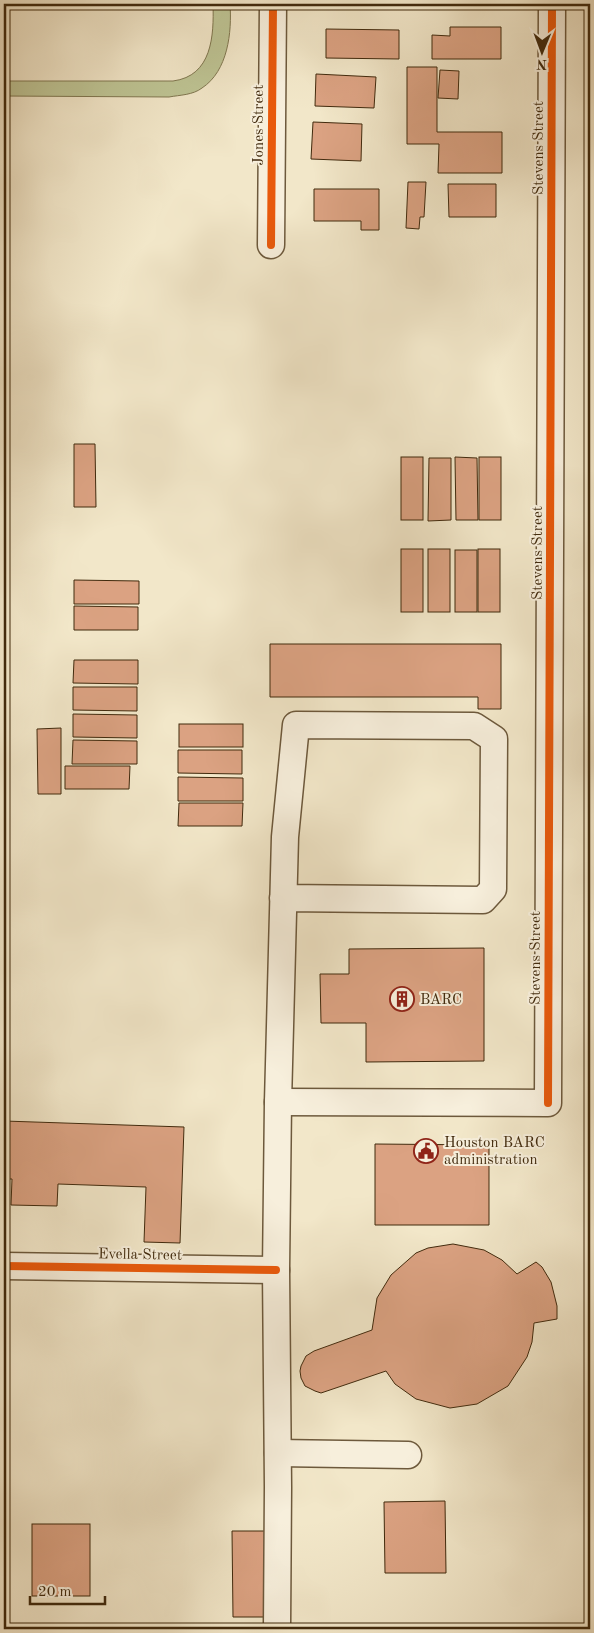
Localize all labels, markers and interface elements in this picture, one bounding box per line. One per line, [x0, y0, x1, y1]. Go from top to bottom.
north arrow [516, 28, 566, 78]
text: N [536, 57, 547, 71]
street label: Jones Street [252, 84, 267, 166]
street label: Stevens Street [532, 101, 547, 195]
street label: Stevens Street [531, 506, 546, 600]
street label: Stevens Street [529, 911, 544, 1005]
building icon: BARC [389, 986, 415, 1012]
place label: BARC [420, 993, 462, 1008]
place label: Houston BARC administration [444, 1136, 545, 1168]
public building icon: Houston BARC administration [413, 1138, 439, 1164]
street label: Evella Street [98, 1247, 182, 1264]
scale bar [30, 1573, 105, 1605]
text: 20 m [38, 1585, 72, 1600]

